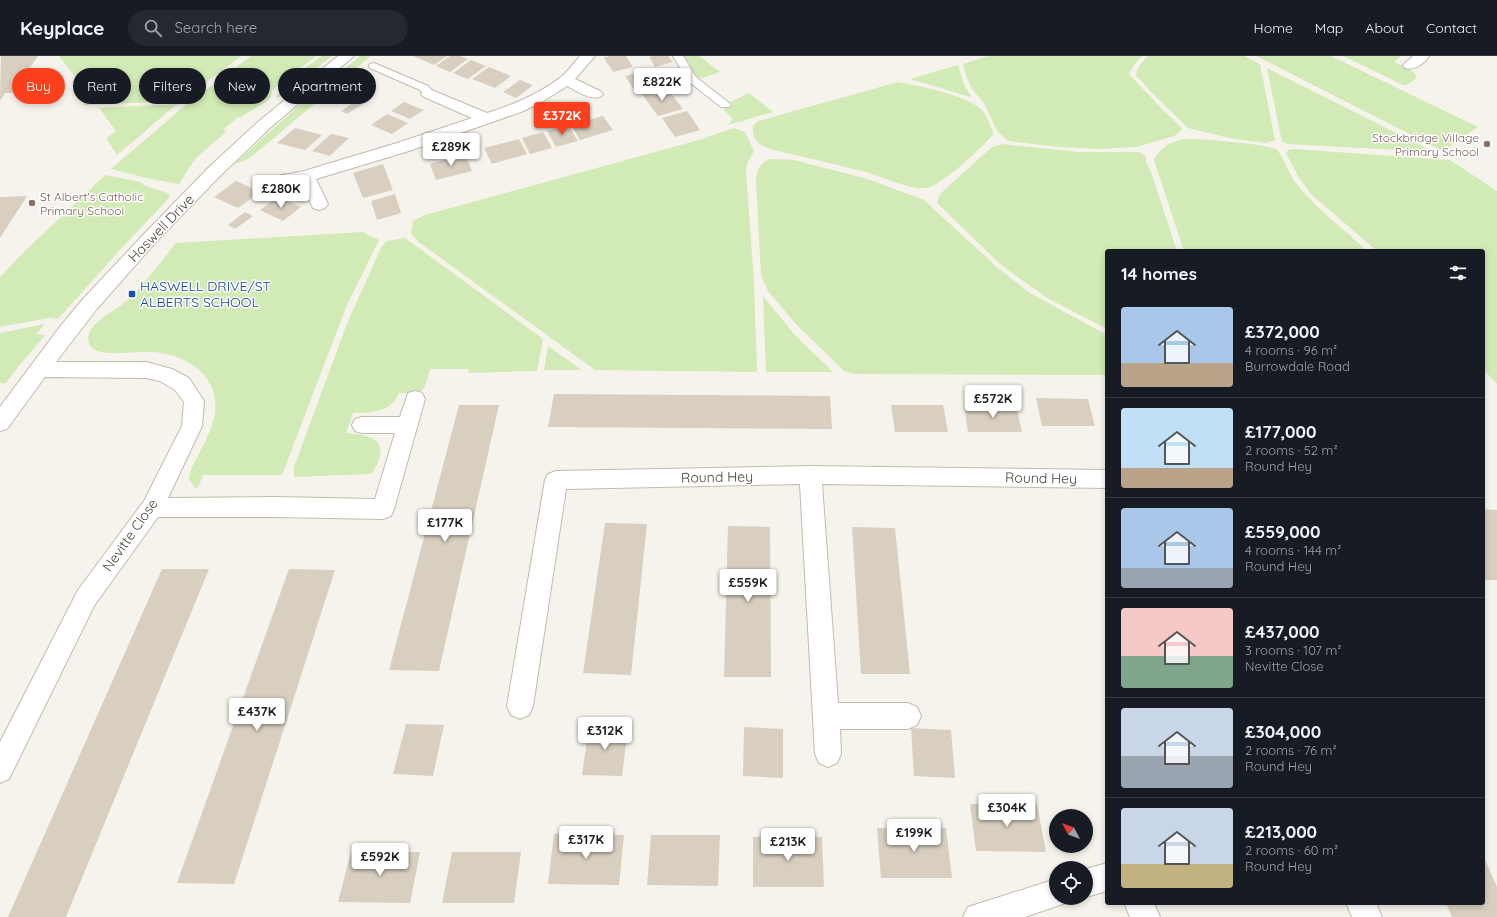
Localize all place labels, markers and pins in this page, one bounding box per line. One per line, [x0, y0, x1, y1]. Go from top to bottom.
pin: £822K [634, 68, 690, 102]
pin: £372K [534, 102, 590, 136]
place label: Stockbridge Village Primary School [1372, 130, 1479, 159]
pin: £289K [423, 133, 479, 167]
marker: Stockbridge Village Primary School [1482, 139, 1492, 149]
pin: £280K [253, 175, 309, 209]
place label: St Albert's Catholic Primary School [40, 189, 143, 218]
marker: St Albert's Catholic Primary School [27, 198, 37, 208]
place label: HASWELL DRIVE/ST ALBERTS SCHOOL [140, 277, 271, 311]
marker: HASWELL DRIVE/ST ALBERTS SCHOOL [127, 289, 137, 299]
pin: £572K [965, 385, 1021, 419]
pin: £177K [417, 509, 473, 543]
pin: £559K [720, 569, 776, 603]
pin: £437K [229, 698, 285, 732]
pin: £312K [577, 717, 633, 751]
pin: £304K [979, 794, 1035, 828]
pin: £199K [886, 819, 942, 853]
pin: £317K [558, 826, 614, 860]
pin: £213K [760, 828, 816, 862]
pin: £592K [352, 843, 408, 877]

